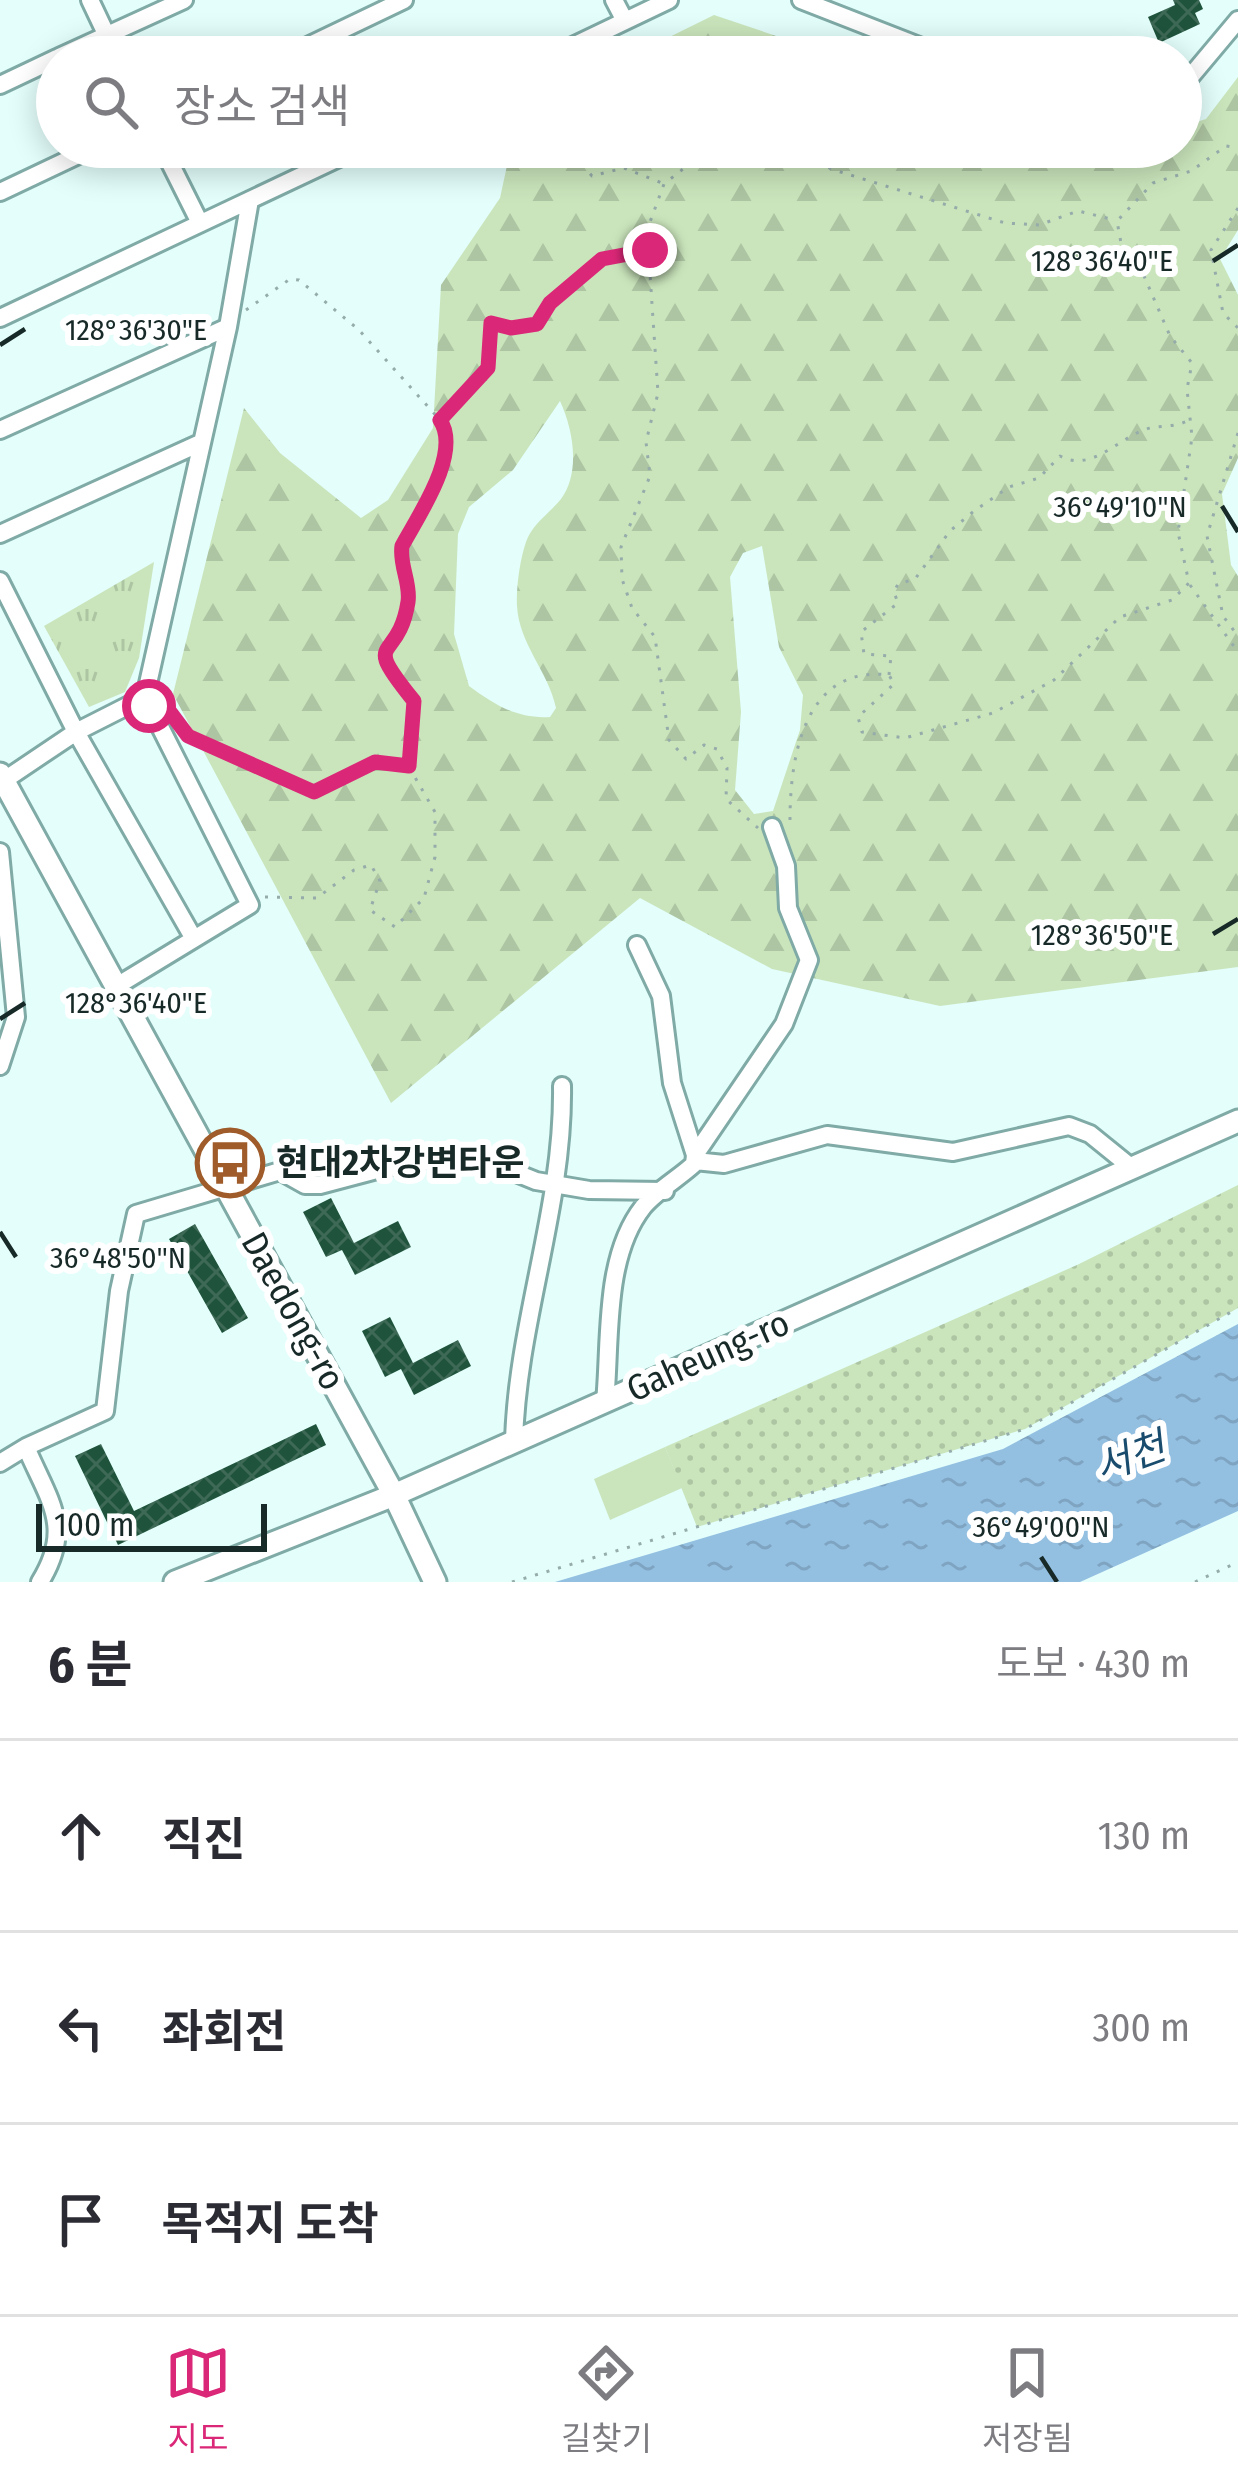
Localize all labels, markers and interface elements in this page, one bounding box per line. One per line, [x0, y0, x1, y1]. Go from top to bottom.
search box [36, 36, 1202, 168]
icon: search [78, 69, 144, 135]
text: 장소 검색 [174, 80, 350, 134]
route end [623, 223, 677, 277]
text: 128°36'40"E [1031, 243, 1173, 279]
text: 128°36'30"E [65, 312, 207, 348]
text: 36°49'10"N [1053, 489, 1187, 525]
route start [122, 679, 176, 733]
text: 128°36'50"E [1031, 917, 1173, 953]
text: 128°36'40"E [65, 985, 207, 1021]
bus stop icon: 현대2차강변타운 [195, 1128, 265, 1198]
place label: 현대2차강변타운 [276, 1141, 525, 1185]
street label: Daedong-ro [232, 1224, 354, 1398]
text: 36°48'50"N [50, 1240, 186, 1276]
street label: Gaheung-ro [620, 1301, 796, 1411]
water label: 서천 [1088, 1422, 1175, 1491]
scale bar [36, 1498, 267, 1551]
text: 100 m [54, 1505, 134, 1545]
text: 36°49'00"N [972, 1509, 1110, 1545]
text: 6 분 [48, 1634, 132, 1696]
text: 도보 · 430 m [996, 1641, 1190, 1687]
icon: ahead [48, 1803, 114, 1869]
text: 직진 [162, 1813, 245, 1867]
text: 130 m [1098, 1813, 1190, 1859]
icon: left [48, 1995, 114, 2061]
text: 좌회전 [162, 2005, 286, 2059]
text: 300 m [1093, 2005, 1190, 2051]
icon: arrive [48, 2187, 114, 2253]
text: 목적지 도착 [162, 2197, 378, 2251]
tab: 지도 [165, 2340, 231, 2460]
tab: 길찾기 [561, 2340, 652, 2460]
tab: 저장됨 [982, 2340, 1073, 2460]

